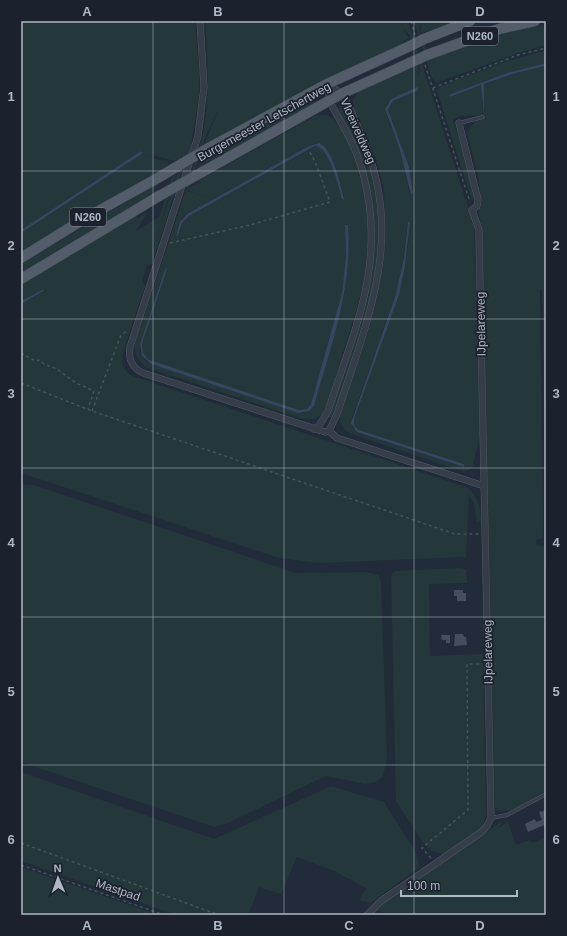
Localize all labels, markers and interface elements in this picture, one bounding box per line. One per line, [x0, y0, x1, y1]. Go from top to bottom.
text: A [82, 4, 92, 19]
text: B [213, 4, 223, 19]
text: C [344, 4, 354, 19]
text: D [475, 4, 485, 19]
road number: N260 [462, 27, 498, 45]
street label: Burgemeester Letschertweg [195, 79, 333, 165]
text: 1 [7, 89, 15, 104]
text: 1 [552, 89, 560, 104]
street label: Vloeiveldweg [337, 96, 379, 166]
road number: N260 [70, 208, 106, 226]
text: 2 [7, 238, 15, 253]
text: 2 [552, 238, 560, 253]
street label: IJpelareweg [473, 292, 489, 356]
text: 3 [7, 386, 15, 401]
text: 3 [552, 386, 560, 401]
text: 4 [7, 535, 15, 550]
text: 4 [552, 535, 560, 550]
street label: IJpelareweg [480, 620, 496, 684]
text: 5 [7, 684, 15, 699]
text: 5 [552, 684, 560, 699]
text: 6 [7, 832, 15, 847]
text: 6 [552, 832, 560, 847]
north arrow [38, 858, 78, 898]
text: N [53, 862, 62, 874]
scale bar [401, 872, 517, 898]
street label: Mastpad [94, 876, 142, 904]
text: 100 m [407, 879, 440, 893]
text: A [82, 918, 92, 933]
text: B [213, 918, 223, 933]
text: C [344, 918, 354, 933]
text: D [475, 918, 485, 933]

